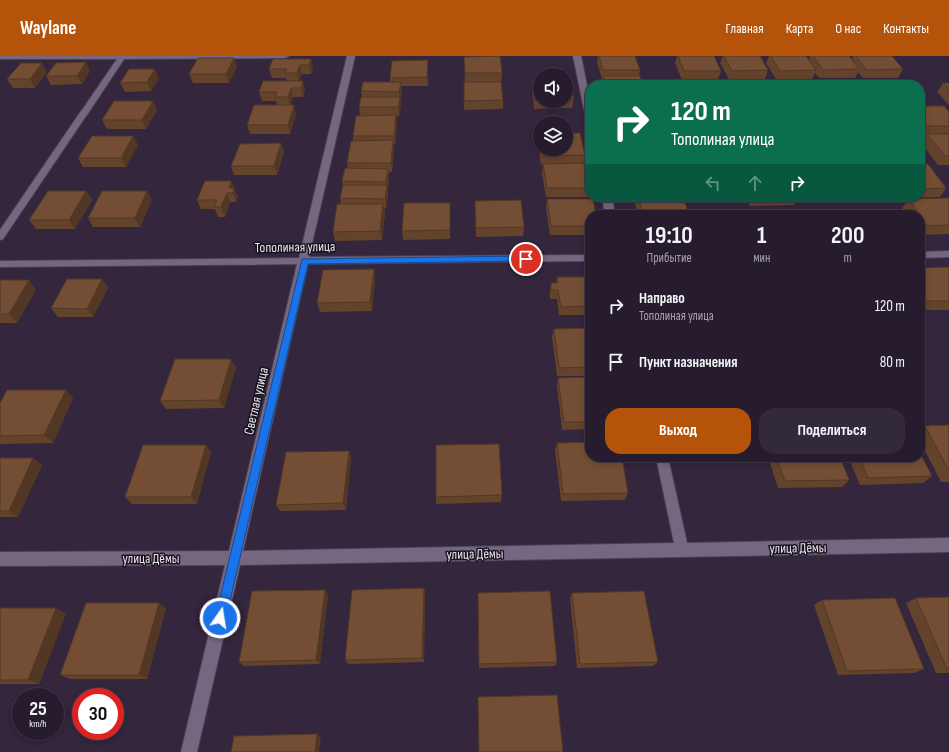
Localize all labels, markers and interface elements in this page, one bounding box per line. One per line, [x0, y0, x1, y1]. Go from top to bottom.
text: Waylane [20, 17, 76, 40]
text: Главная [726, 20, 764, 37]
text: Карта [786, 20, 813, 37]
text: О нас [835, 20, 861, 37]
text: Контакты [883, 20, 929, 37]
map controls [533, 68, 573, 156]
button: sound [533, 68, 573, 108]
text: 120 m [671, 95, 731, 128]
icon: right [605, 96, 657, 148]
button: layers [533, 116, 573, 156]
text: Тополиная улица [671, 129, 774, 150]
icon: left [702, 172, 724, 194]
icon: ahead [744, 172, 766, 194]
icon: right [786, 172, 808, 194]
text: 19:10 [646, 221, 693, 250]
text: 1 [757, 221, 767, 250]
text: 200 [831, 221, 864, 250]
street label: Тополиная улица [255, 238, 335, 256]
pin [509, 242, 543, 276]
icon: arrive [515, 248, 537, 270]
text: Прибытие [647, 250, 692, 266]
text: мин [753, 250, 770, 266]
text: m [844, 250, 852, 266]
text: Направо [639, 289, 685, 308]
icon: right [605, 295, 627, 317]
text: 120 m [875, 297, 905, 316]
text: Тополиная улица [639, 308, 714, 324]
icon: arrive [605, 351, 627, 373]
text: Пункт назначения [639, 353, 737, 372]
text: 80 m [880, 353, 905, 372]
street label: Светлая улица [240, 366, 272, 436]
button: Выход [605, 408, 751, 454]
button: Поделиться [759, 408, 905, 454]
street label: улица Дёмы [769, 539, 827, 557]
street label: улица Дёмы [446, 545, 504, 563]
street label: улица Дёмы [123, 550, 180, 567]
position arrow [199, 597, 241, 639]
speed limit sign: 30 [72, 688, 124, 740]
text: 25 [29, 697, 47, 721]
text: km/h [29, 718, 47, 730]

